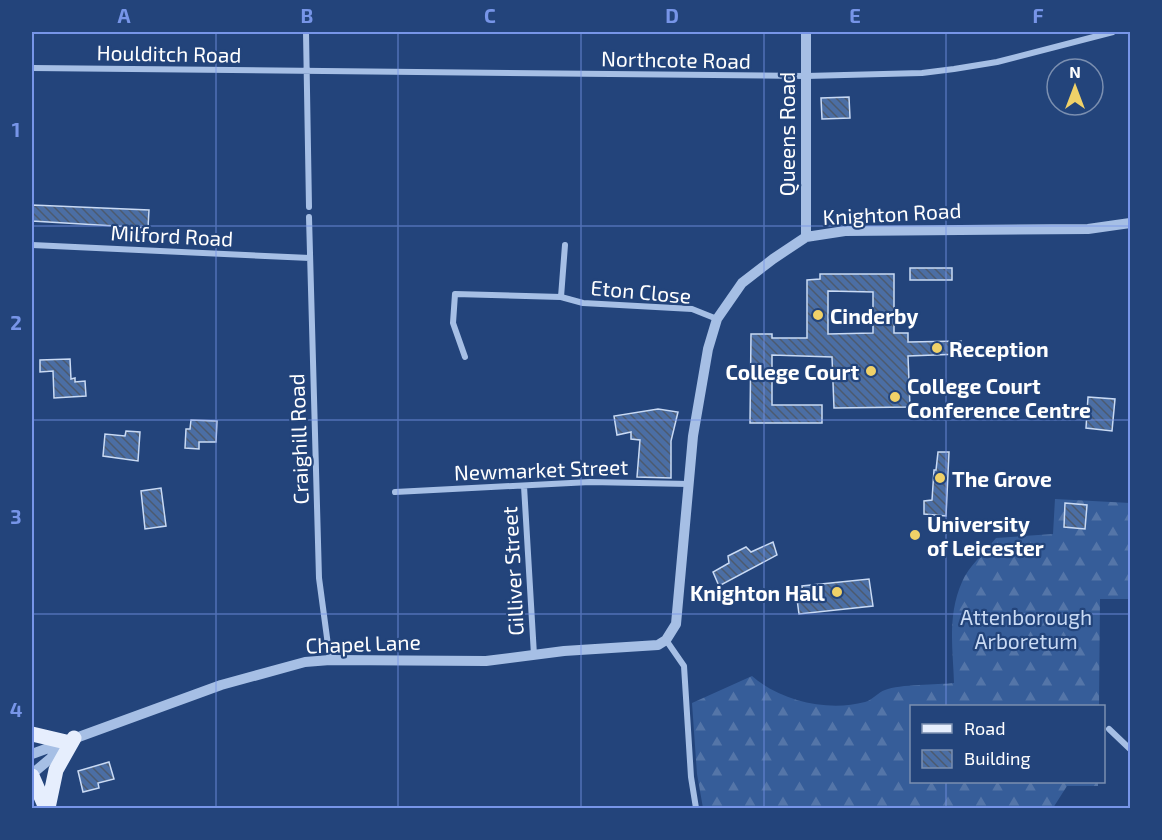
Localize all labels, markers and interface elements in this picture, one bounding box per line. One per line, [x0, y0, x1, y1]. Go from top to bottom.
text: A [117, 3, 131, 27]
text: B [301, 3, 313, 27]
text: C [484, 3, 496, 27]
text: D [665, 3, 679, 27]
text: E [849, 3, 861, 27]
text: F [1032, 3, 1044, 27]
street label: Houlditch Road [96, 39, 242, 67]
street label: Northcote Road [601, 45, 751, 73]
north arrow [1045, 57, 1105, 117]
text: N [1069, 62, 1081, 81]
street label: Queens Road [774, 72, 800, 196]
text: 1 [12, 117, 20, 141]
street label: Knighton Road [822, 197, 962, 229]
street label: Milford Road [110, 219, 234, 251]
street label: Eton Close [590, 274, 692, 308]
place label: Cinderby [830, 303, 918, 329]
marker: Cinderby [811, 308, 825, 322]
text: 2 [10, 310, 22, 334]
place label: Reception [949, 336, 1049, 361]
marker: Reception [930, 341, 944, 355]
place label: College Court [725, 359, 859, 384]
marker: College Court [864, 364, 878, 378]
street label: Craighill Road [283, 373, 313, 505]
place label: College Court Conference Centre [907, 373, 1091, 422]
marker: College Court Conference Centre [888, 390, 902, 404]
street label: Newmarket Street [453, 453, 629, 485]
place label: The Grove [952, 466, 1052, 491]
marker: The Grove [933, 471, 947, 485]
text: 3 [10, 504, 22, 528]
street label: Gilliver Street [496, 506, 528, 636]
place label: University of Leicester [927, 511, 1044, 560]
marker: University of Leicester [908, 528, 922, 542]
place label: Knighton Hall [690, 580, 825, 605]
marker: Knighton Hall [830, 585, 844, 599]
park label: Attenborough Arboretum [960, 604, 1092, 653]
street label: Chapel Lane [305, 628, 421, 658]
text: 4 [10, 697, 23, 721]
legend [910, 705, 1105, 783]
text: Road [964, 717, 1005, 739]
text: Building [964, 747, 1031, 769]

